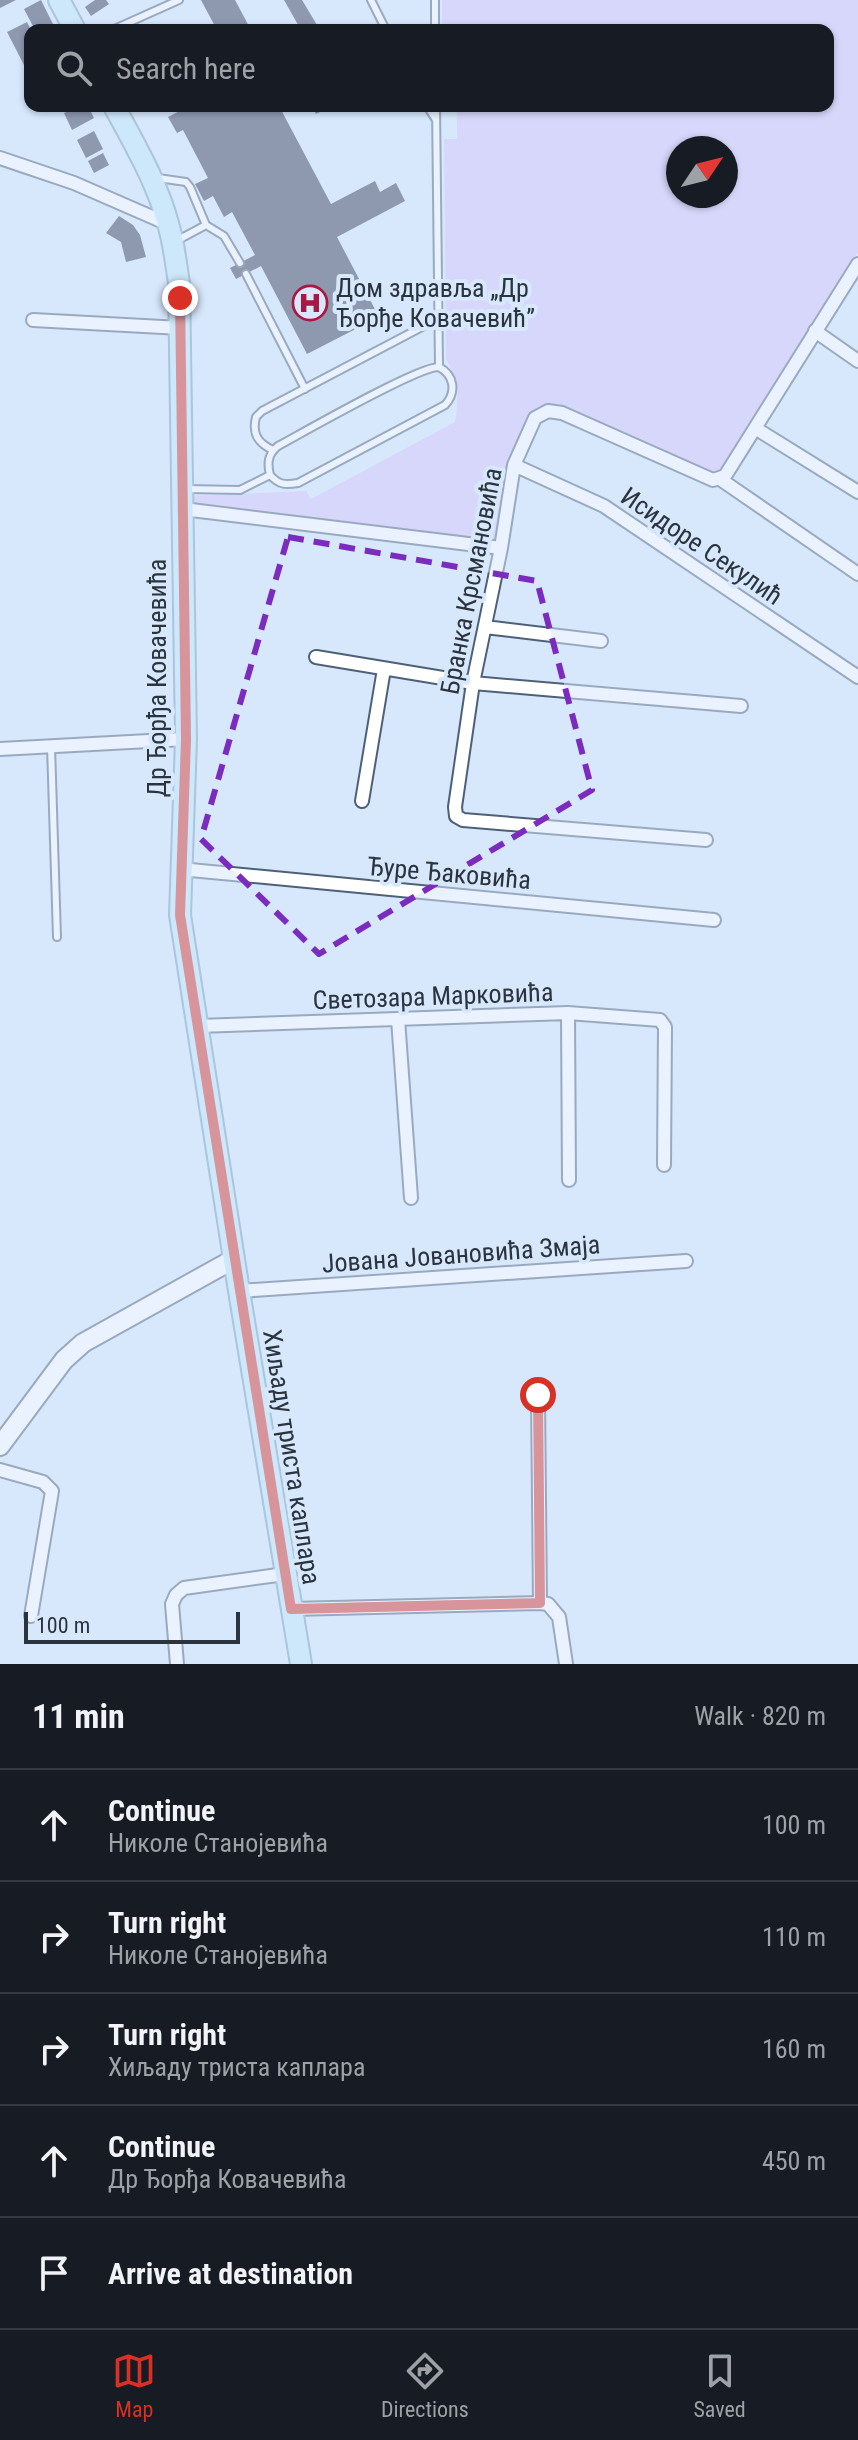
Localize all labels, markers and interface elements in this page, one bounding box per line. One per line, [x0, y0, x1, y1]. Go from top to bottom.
search box [24, 24, 834, 112]
icon: search [52, 46, 96, 90]
text: Search here [116, 51, 256, 86]
north arrow [666, 136, 738, 208]
place label: Дом здравља „Др Ђорђе Ковачевић” [336, 273, 535, 333]
route end [162, 280, 198, 316]
hospital icon: Дом здравља „Др Ђорђе Ковачевић” [291, 284, 329, 322]
street label: Бранка Крсмановића [434, 465, 508, 697]
street label: Исидоре Секулић [615, 481, 789, 611]
street label: Др Ђорђа Ковачевића [142, 559, 172, 797]
street label: Ђуре Ђаковића [366, 851, 532, 895]
street label: Светозара Марковића [312, 977, 554, 1015]
street label: Јована Јовановића Змаја [321, 1229, 601, 1279]
street label: Хиљаду триста каплара [257, 1328, 327, 1586]
route start [520, 1377, 556, 1413]
scale bar [24, 1608, 240, 1644]
text: 100 m [36, 1613, 90, 1638]
text: 11 min [32, 1696, 125, 1736]
text: Walk · 820 m [694, 1701, 826, 1731]
text: Continue [108, 1793, 215, 1828]
icon: ahead [32, 1803, 76, 1847]
text: 100 m [762, 1810, 826, 1840]
text: Николе Станојевића [108, 1828, 328, 1858]
text: Turn right [108, 1905, 226, 1940]
icon: right [32, 1915, 76, 1959]
text: 110 m [762, 1922, 826, 1952]
text: Николе Станојевића [108, 1940, 328, 1970]
text: Turn right [108, 2017, 226, 2052]
icon: right [32, 2027, 76, 2071]
text: 160 m [762, 2034, 826, 2064]
text: Хиљаду триста каплара [108, 2052, 365, 2082]
text: Continue [108, 2129, 215, 2164]
icon: ahead [32, 2139, 76, 2183]
text: 450 m [762, 2146, 826, 2176]
text: Др Ђорђа Ковачевића [108, 2164, 346, 2194]
icon: arrive [32, 2251, 76, 2295]
text: Arrive at destination [108, 2256, 353, 2291]
tab: Map [112, 2349, 156, 2422]
tab: Directions [381, 2349, 469, 2422]
tab: Saved [693, 2349, 746, 2422]

